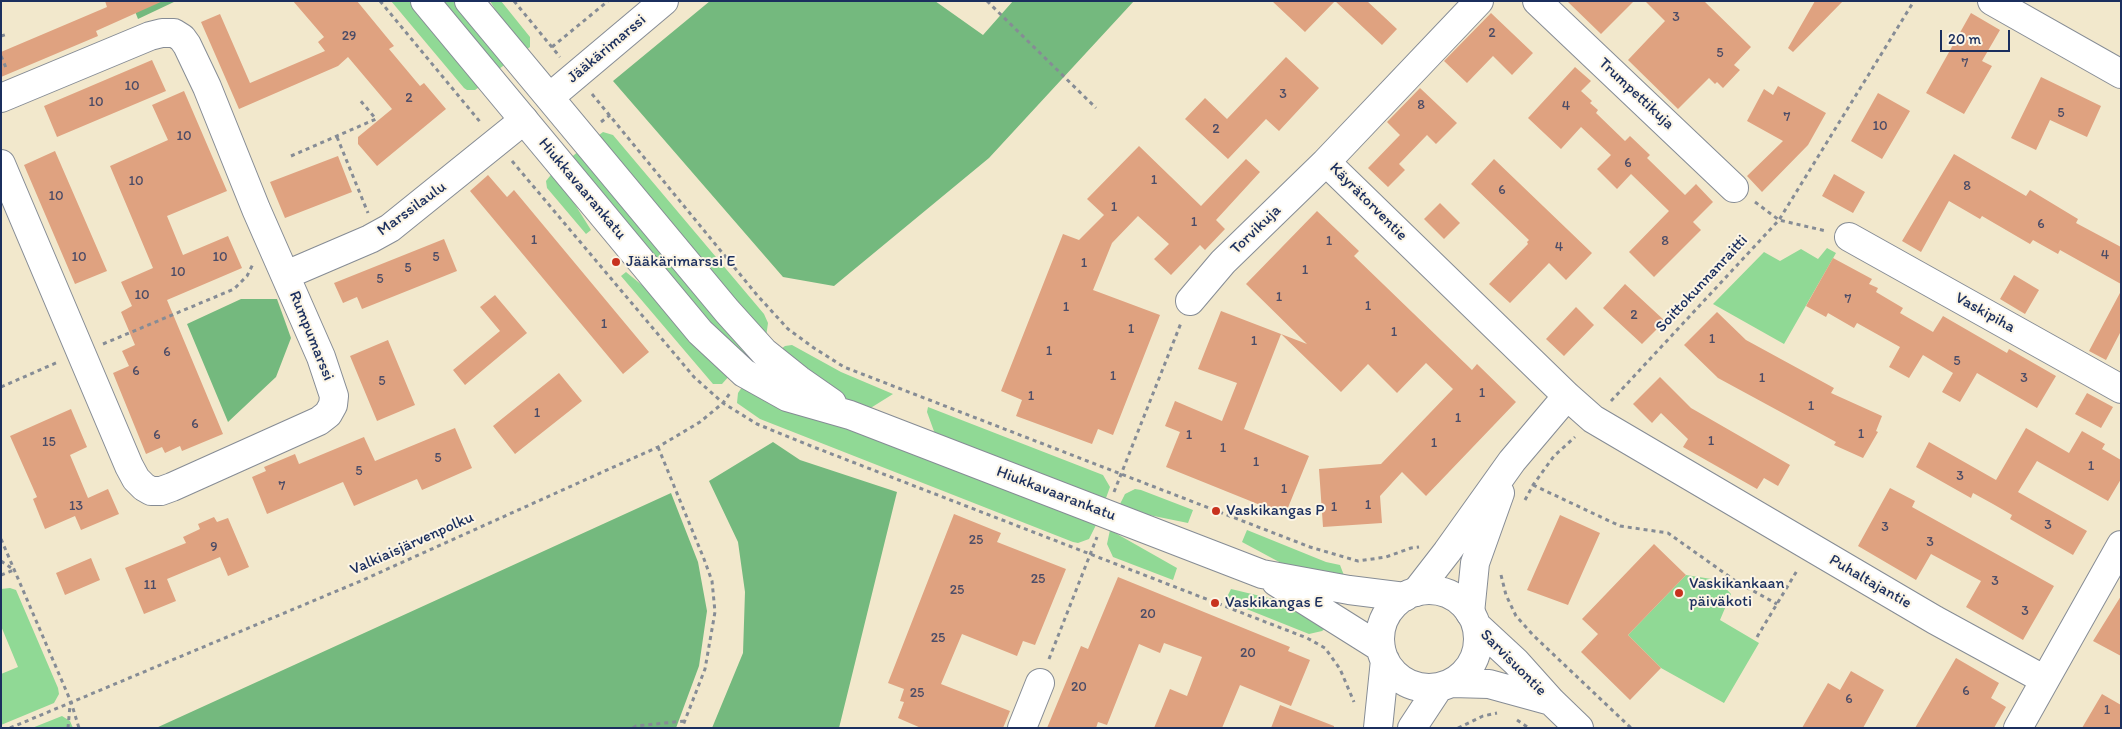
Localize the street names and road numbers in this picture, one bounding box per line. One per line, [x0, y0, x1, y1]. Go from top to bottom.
street label: Jääkärimarssi [564, 10, 650, 88]
street label: Trumpettikuja [1594, 54, 1678, 134]
street label: Hiukkavaarankatu [534, 134, 630, 244]
street label: Käyrätorventie [1325, 159, 1411, 245]
street label: Marssilaulu [374, 178, 450, 240]
street label: Torvikuja [1227, 201, 1285, 259]
street label: Soittokunnanraitti [1652, 231, 1752, 337]
street label: Rumpumarssi [284, 288, 338, 384]
street label: Vaskipiha [1952, 289, 2018, 337]
street label: Hiukkavaarankatu [993, 462, 1119, 526]
street label: Valkiaisjärvenpolku [347, 508, 477, 580]
street label: Puhaltajantie [1825, 551, 1915, 613]
street label: Sarvisuontie [1476, 626, 1550, 700]

